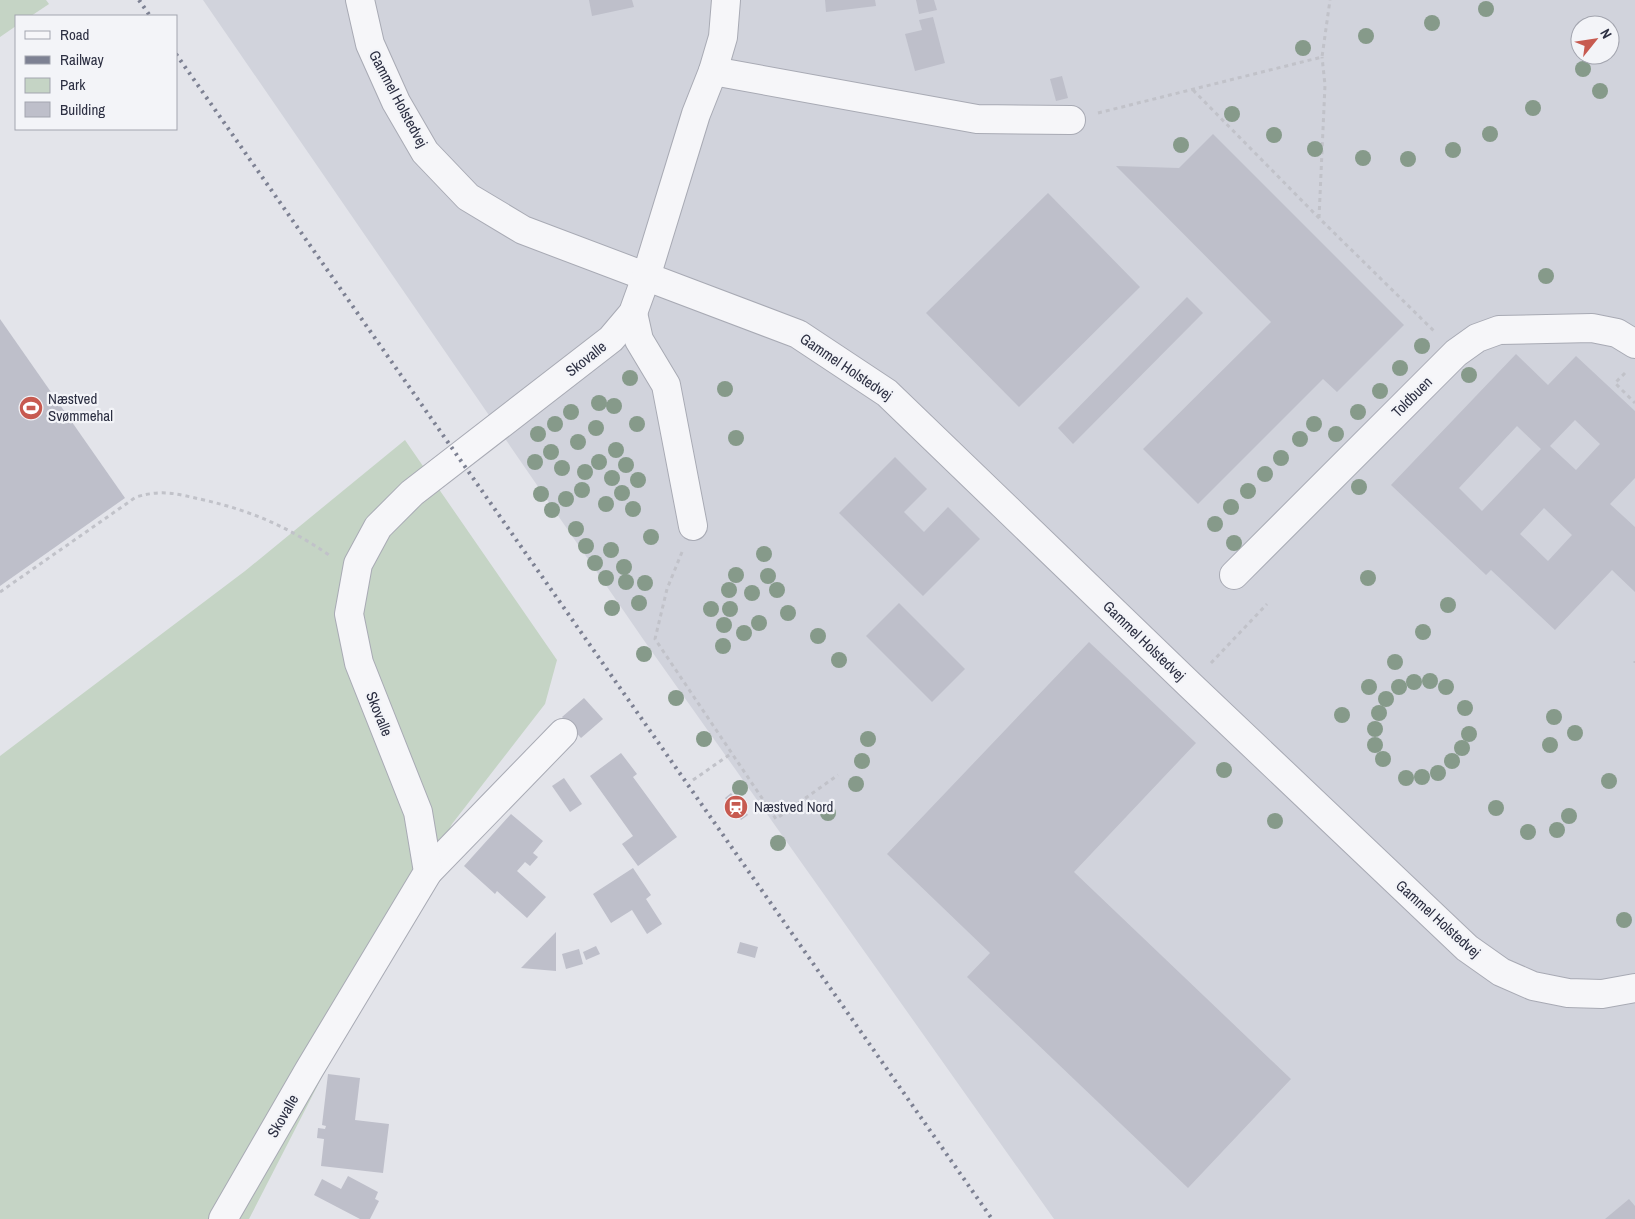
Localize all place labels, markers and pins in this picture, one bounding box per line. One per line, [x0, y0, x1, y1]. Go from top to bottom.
place label: Næstved Svømmehal [48, 388, 113, 426]
sports icon: Næstved Svømmehal [18, 395, 44, 421]
station icon: Næstved Nord [723, 794, 749, 820]
place label: Næstved Nord [754, 796, 833, 817]

